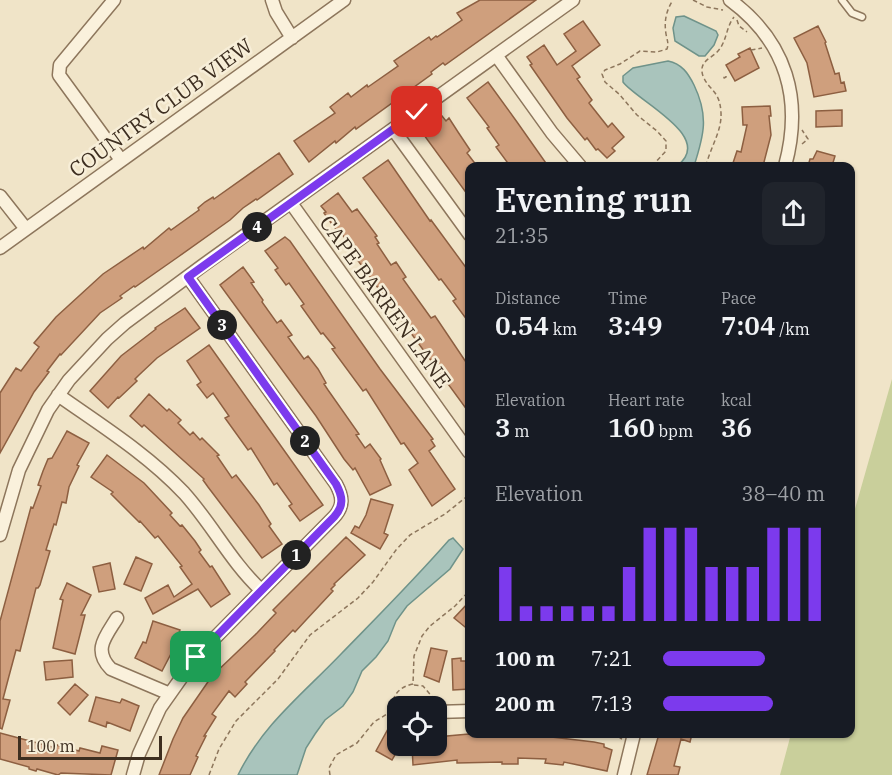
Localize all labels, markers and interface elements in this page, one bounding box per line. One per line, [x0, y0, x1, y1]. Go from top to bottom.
street label: COUNTRY CLUB VIEW [63, 31, 258, 183]
pin [391, 86, 442, 137]
icon: check [400, 95, 433, 128]
text: Evening run [495, 178, 692, 221]
button: share [762, 182, 825, 245]
street label: CAPE BARREN LANE [314, 209, 458, 393]
pin: 4 [242, 212, 272, 242]
text: 4 [252, 217, 262, 237]
text: 21:35 [495, 222, 549, 249]
text: Distance [495, 288, 560, 308]
text: Time [608, 288, 647, 308]
text: Pace [721, 288, 756, 308]
text: 0.54 [495, 308, 549, 342]
text: 3:49 [608, 308, 663, 342]
text: 7:04 [721, 308, 776, 342]
pin: 3 [207, 310, 237, 340]
text: 3 [217, 315, 227, 335]
text: km [549, 319, 577, 339]
text: /km [776, 319, 810, 339]
text: Elevation [495, 390, 565, 410]
text: Heart rate [608, 390, 685, 410]
text: kcal [721, 390, 752, 410]
text: 3 [495, 410, 511, 444]
text: 160 [608, 410, 655, 444]
text: 36 [721, 410, 752, 444]
text: m [511, 421, 530, 441]
text: bpm [655, 421, 693, 441]
pin: 2 [290, 426, 320, 456]
text: 2 [300, 431, 310, 451]
text: Elevation [495, 480, 583, 507]
text: 38–40 m [742, 480, 825, 507]
pin: 1 [281, 540, 311, 570]
text: 1 [291, 545, 301, 565]
pin [170, 631, 221, 682]
icon: arrive [179, 640, 212, 673]
text: 100 m [495, 645, 555, 672]
text: 7:21 [591, 645, 633, 672]
text: 200 m [495, 690, 555, 717]
text: 7:13 [591, 690, 633, 717]
map controls [387, 696, 447, 756]
button: locate [387, 696, 447, 756]
scale bar [18, 733, 162, 760]
text: 100 m [27, 736, 75, 756]

